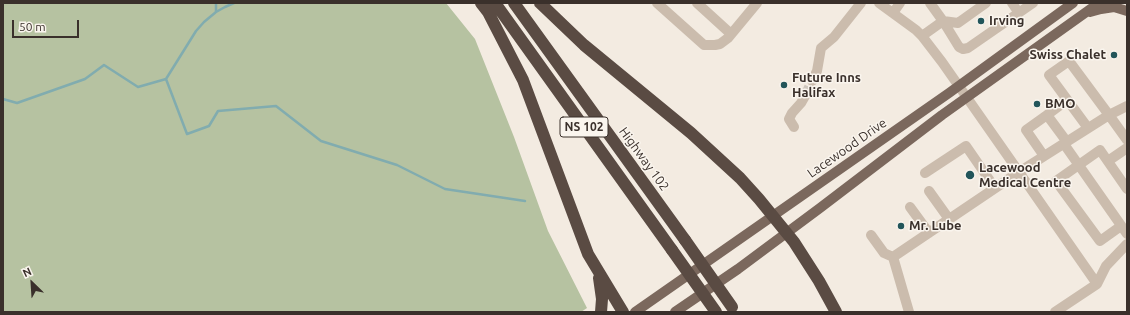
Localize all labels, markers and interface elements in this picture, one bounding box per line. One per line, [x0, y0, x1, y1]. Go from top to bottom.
scale bar [14, 12, 81, 38]
place label: Irving [989, 13, 1024, 29]
marker: Irving [976, 16, 986, 26]
text: 50 m [19, 20, 46, 33]
place label: Swiss Chalet [1030, 47, 1106, 63]
marker: Swiss Chalet [1109, 50, 1119, 60]
place label: Future Inns Halifax [792, 70, 861, 101]
marker: Future Inns Halifax [779, 80, 789, 90]
place label: BMO [1045, 96, 1075, 112]
marker: BMO [1032, 99, 1042, 109]
street label: Lacewood Drive [804, 115, 890, 181]
road number: NS 102 [560, 117, 608, 137]
street label: Highway 102 [616, 124, 672, 194]
place label: Lacewood Medical Centre [979, 160, 1071, 191]
marker: Lacewood Medical Centre [964, 169, 976, 181]
place label: Mr. Lube [909, 218, 961, 234]
marker: Mr. Lube [896, 221, 906, 231]
north arrow [12, 263, 52, 303]
text: N [21, 265, 33, 279]

